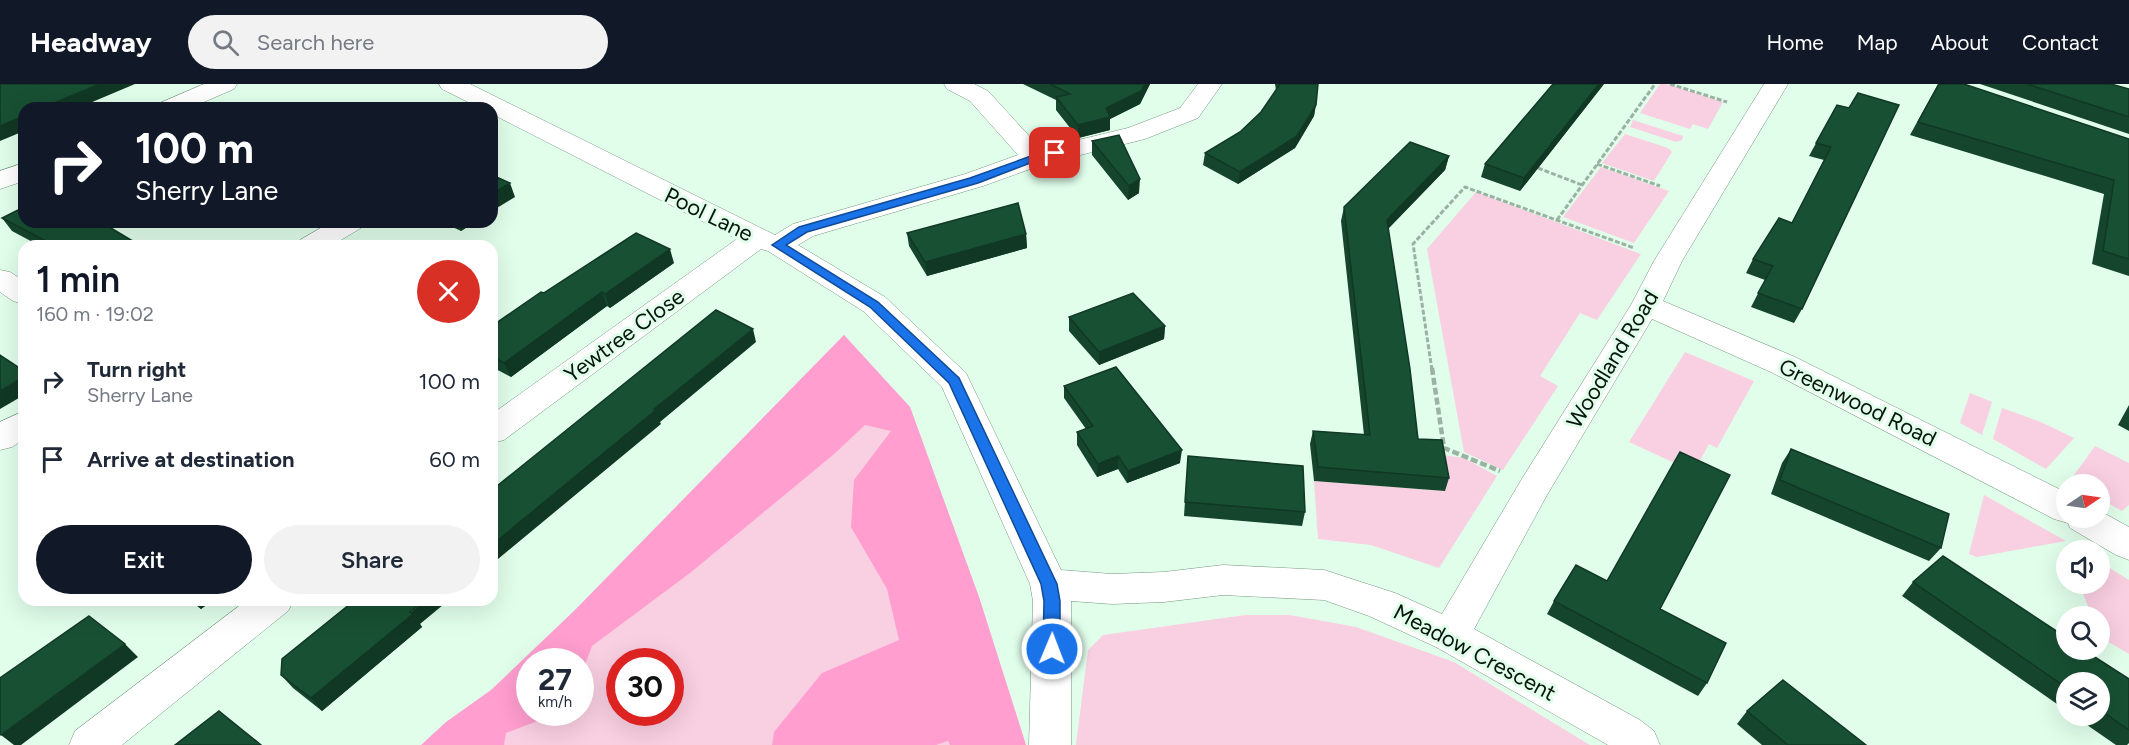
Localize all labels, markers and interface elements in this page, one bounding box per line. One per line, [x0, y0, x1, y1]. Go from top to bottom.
search box [188, 15, 608, 69]
text: Headway [30, 25, 152, 59]
icon: search [209, 26, 242, 59]
text: Search here [257, 29, 374, 56]
text: Home [1767, 30, 1824, 55]
text: Map [1857, 30, 1898, 55]
text: About [1931, 30, 1989, 55]
text: Contact [2022, 30, 2099, 55]
text: 100 m [135, 123, 254, 174]
icon: right [36, 126, 114, 204]
pin [1029, 127, 1080, 178]
icon: arrive [1038, 136, 1071, 169]
text: Sherry Lane [135, 174, 278, 207]
street label: Pool Lane [660, 181, 758, 247]
text: 1 min [36, 258, 120, 301]
button: close [417, 260, 480, 323]
street label: Yewtree Close [559, 283, 690, 388]
street label: Woodland Road [1561, 285, 1664, 433]
text: 160 m · 19:02 [36, 302, 154, 326]
street label: Greenwood Road [1775, 353, 1941, 452]
text: Turn right [87, 356, 186, 383]
icon: right [36, 365, 69, 398]
text: 100 m [419, 368, 480, 395]
text: Sherry Lane [87, 383, 193, 407]
icon: arrive [36, 443, 69, 476]
text: Arrive at destination [87, 446, 295, 473]
text: 60 m [429, 446, 480, 473]
north arrow [2056, 474, 2110, 528]
map controls [2056, 474, 2110, 726]
button: Exit [36, 525, 252, 594]
button: Share [264, 525, 480, 594]
button: sound [2056, 540, 2110, 594]
street label: Meadow Crescent [1389, 598, 1561, 707]
button: search [2056, 606, 2110, 660]
position arrow [1020, 617, 1084, 681]
speed limit sign: 30 [606, 648, 684, 726]
text: 27 [538, 661, 572, 698]
button: layers [2056, 672, 2110, 726]
text: km/h [538, 693, 572, 711]

